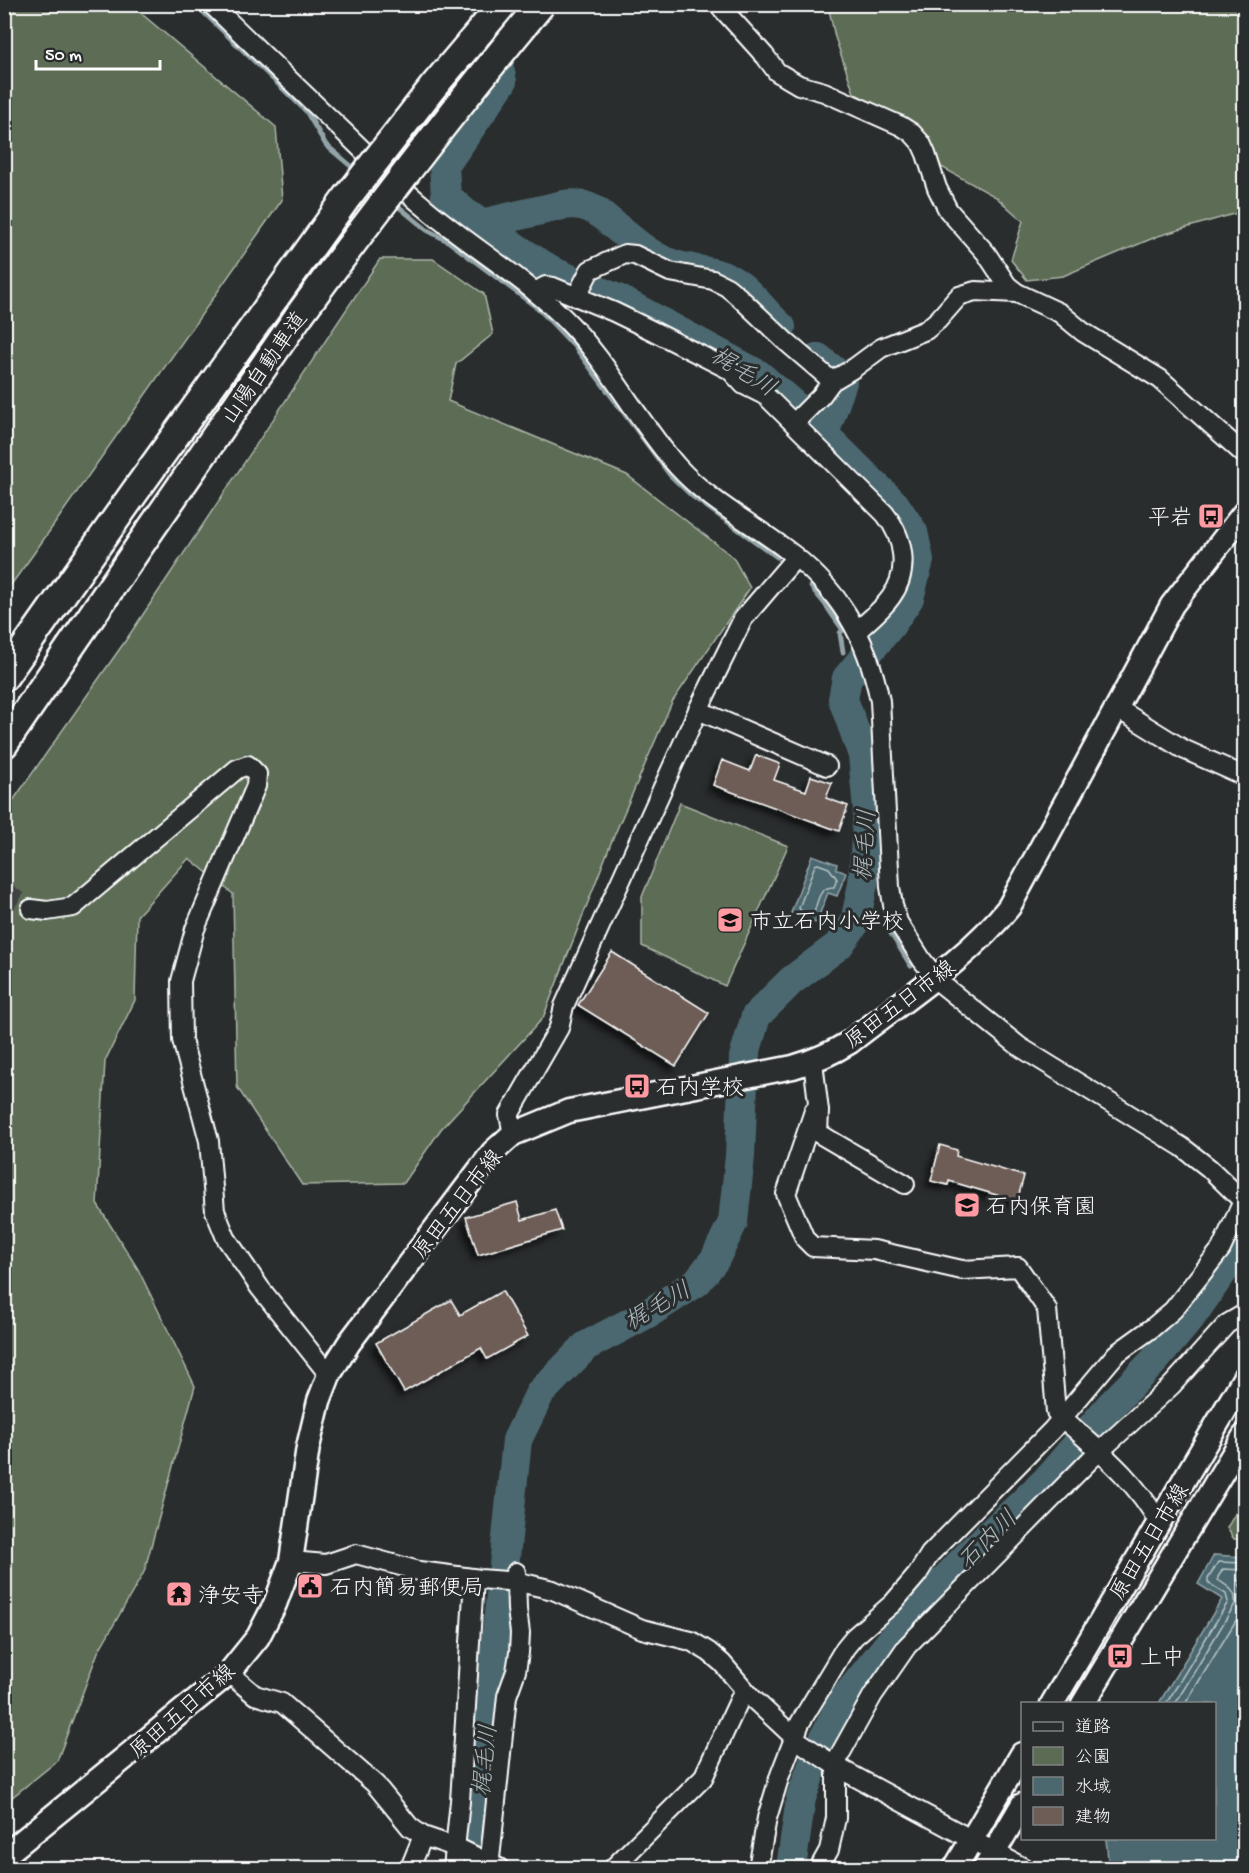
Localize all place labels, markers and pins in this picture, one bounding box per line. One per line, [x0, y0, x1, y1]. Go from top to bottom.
bus stop icon: 平岩 [1196, 501, 1226, 531]
place label: 平岩 [1148, 506, 1192, 533]
school or university icon: 市立石内小学校 [715, 905, 745, 935]
place label: 市立石内小学校 [750, 910, 904, 937]
bus stop icon: 石内学校 [622, 1071, 652, 1101]
place label: 石内学校 [656, 1076, 744, 1103]
school or university icon: 石内保育園 [952, 1190, 982, 1220]
place label: 石内保育園 [986, 1195, 1096, 1222]
public building icon: 石内簡易郵便局 [295, 1571, 325, 1601]
place label: 石内簡易郵便局 [330, 1576, 484, 1603]
temple icon: 浄安寺 [164, 1579, 194, 1609]
place label: 浄安寺 [198, 1584, 264, 1611]
bus stop icon: 上中 [1105, 1641, 1135, 1671]
place label: 上中 [1140, 1645, 1184, 1673]

